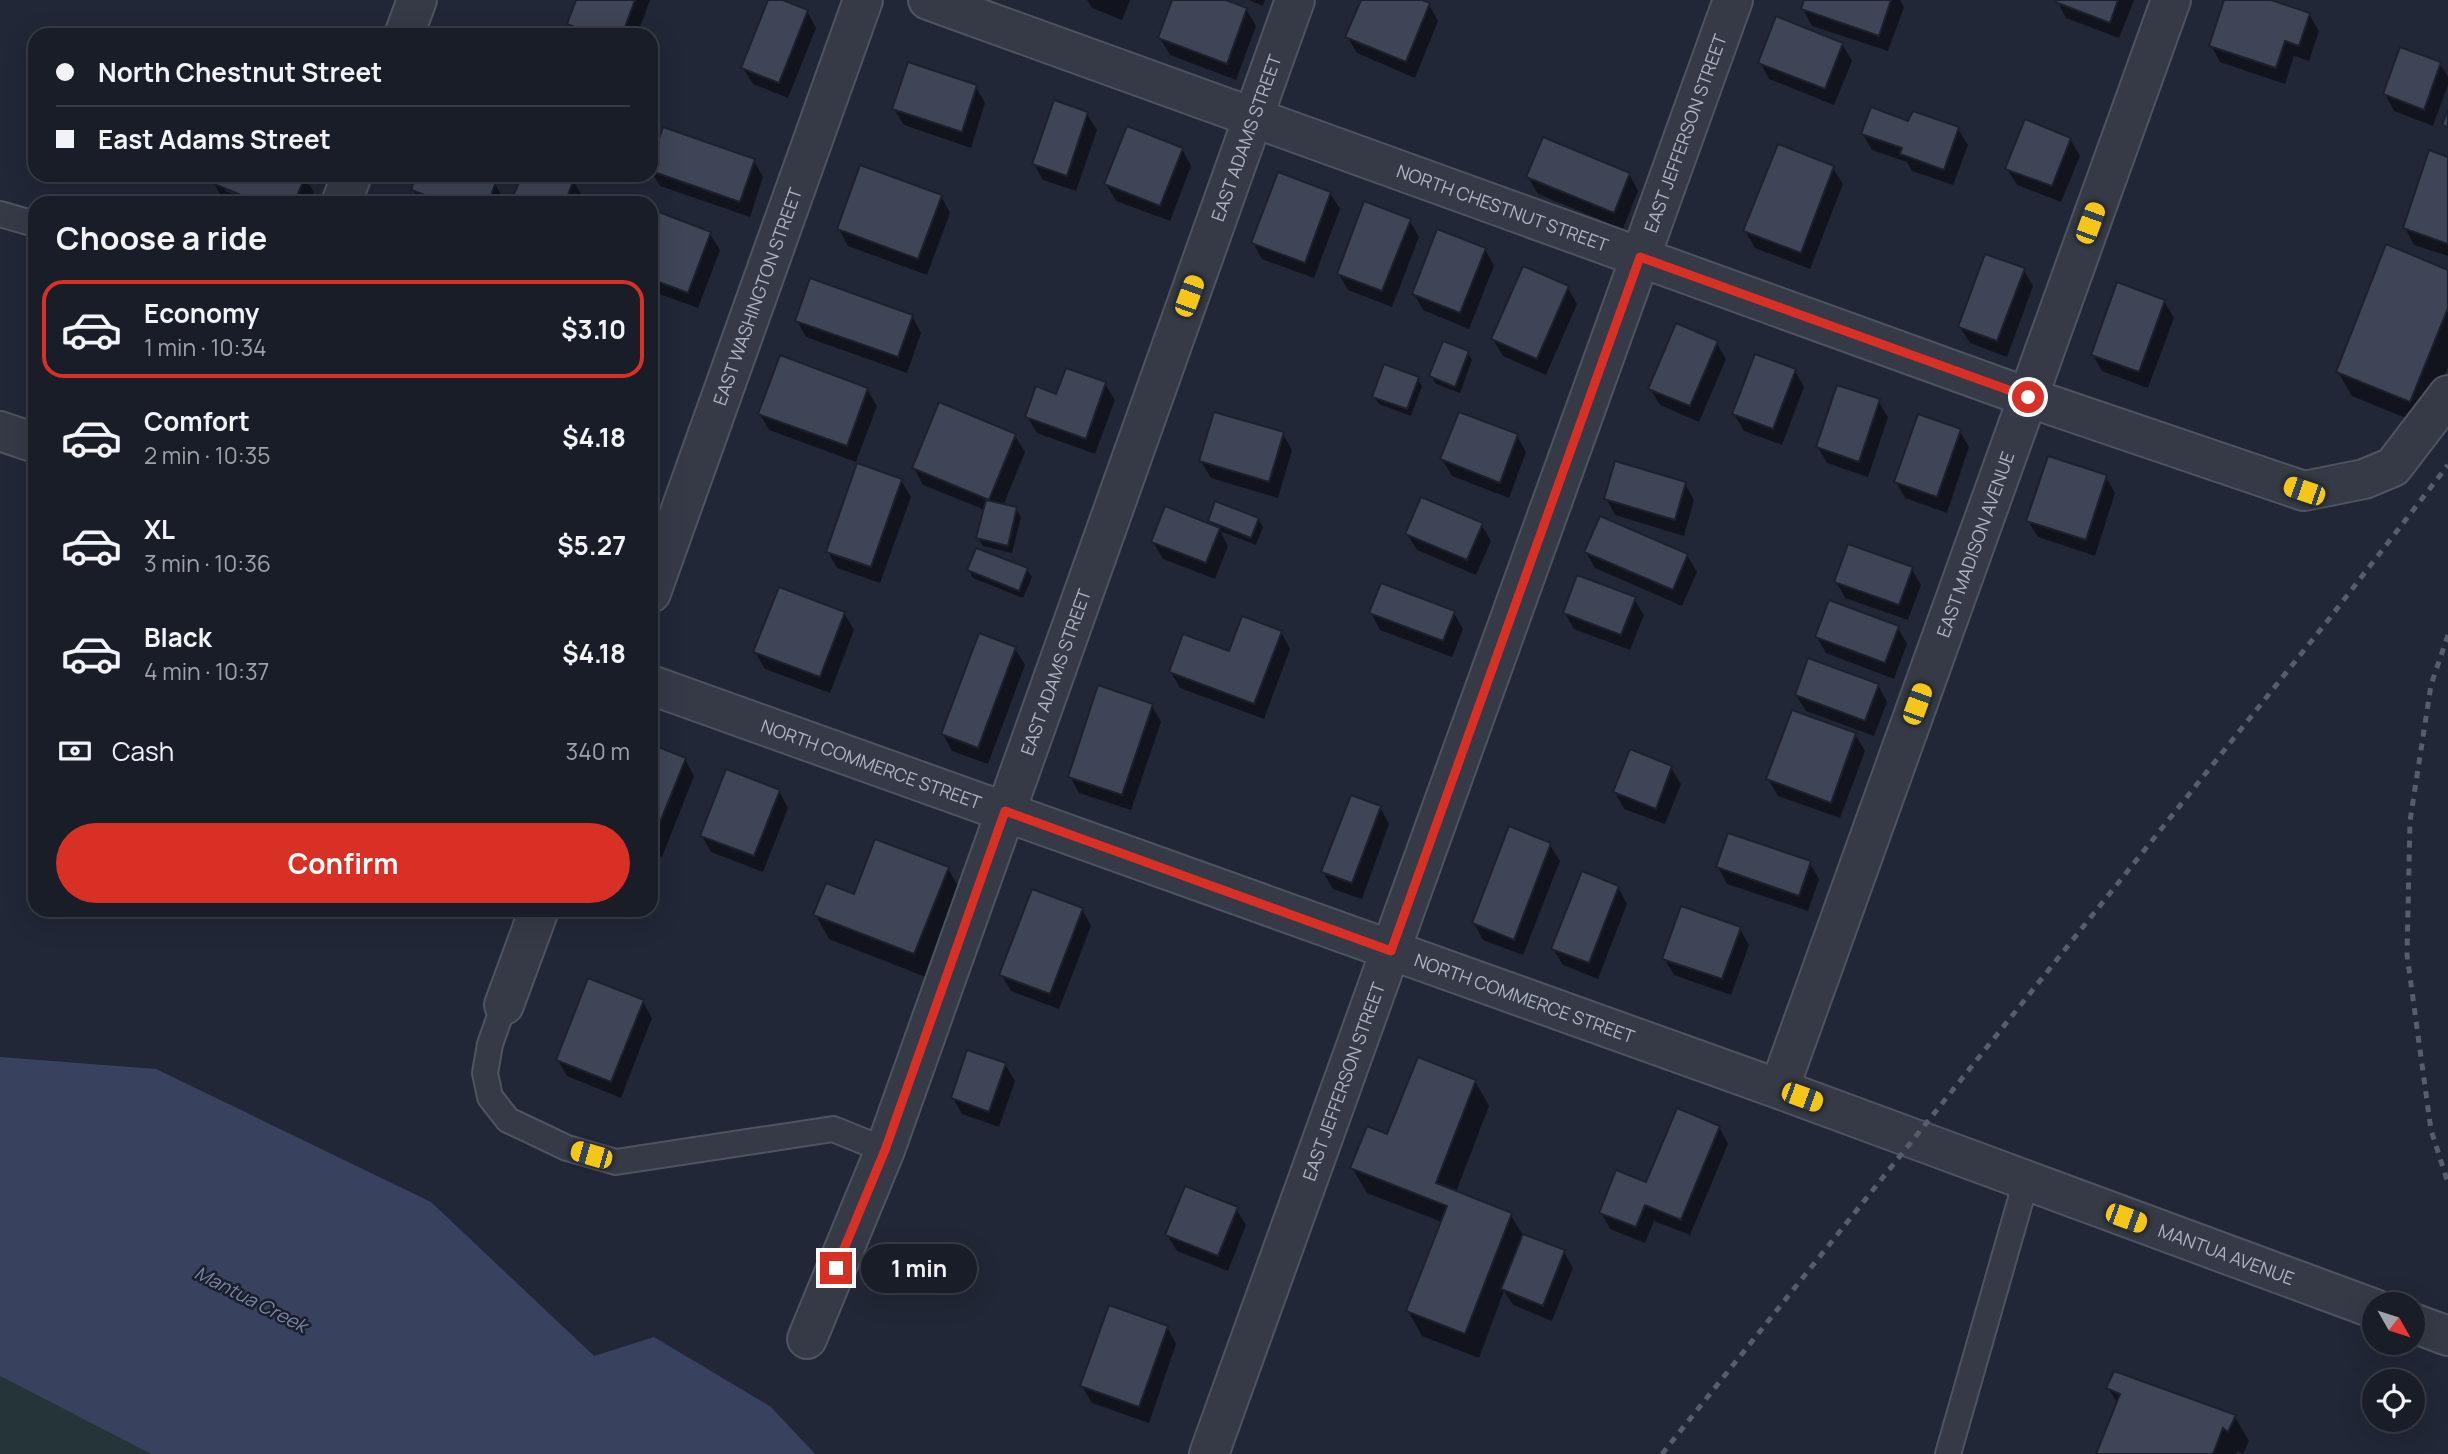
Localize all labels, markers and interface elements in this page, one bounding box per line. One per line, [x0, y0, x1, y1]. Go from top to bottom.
street label: EAST JEFFERSON STREET [1638, 30, 1732, 236]
street label: EAST ADAMS STREET [1205, 51, 1287, 224]
text: North Chestnut Street [98, 54, 382, 90]
text: East Adams Street [98, 121, 331, 157]
street label: NORTH CHESTNUT STREET [1393, 158, 1612, 257]
street label: EAST WASHINGTON STREET [707, 184, 807, 408]
car [2073, 200, 2108, 246]
text: Choose a ride [56, 216, 267, 260]
car [1172, 273, 1207, 319]
text: Economy [144, 295, 259, 331]
icon: car [60, 298, 123, 361]
text: $3.10 [561, 311, 626, 347]
text: 1 min · 10:34 [144, 331, 267, 363]
route start [2012, 381, 2044, 413]
text: Comfort [144, 403, 250, 439]
icon: car [60, 406, 123, 469]
text: $4.18 [562, 419, 626, 455]
text: 2 min · 10:35 [144, 439, 271, 471]
street label: EAST MADISON AVENUE [1931, 448, 2020, 640]
car [2281, 474, 2328, 508]
text: XL [144, 511, 175, 547]
icon: car [60, 514, 123, 577]
text: $5.27 [557, 527, 626, 563]
text: 3 min · 10:36 [144, 547, 271, 579]
street label: EAST ADAMS STREET [1015, 585, 1096, 758]
text: Black [144, 619, 212, 655]
icon: car [60, 622, 123, 685]
text: $4.18 [562, 635, 626, 671]
text: 4 min · 10:37 [144, 655, 269, 687]
car [1900, 681, 1935, 727]
street label: NORTH COMMERCE STREET [758, 713, 985, 814]
icon: cash [56, 732, 94, 770]
text: Cash [112, 733, 174, 769]
text: 340 m [566, 735, 630, 767]
button: Confirm [56, 823, 630, 903]
street label: NORTH COMMERCE STREET [1411, 947, 1638, 1048]
street label: EAST JEFFERSON STREET [1297, 979, 1390, 1184]
car [1779, 1080, 1826, 1114]
car [568, 1139, 615, 1171]
car [2103, 1201, 2150, 1235]
street label: MANTUA AVENUE [2155, 1218, 2298, 1290]
callout: 1 min [860, 1244, 976, 1292]
route end [820, 1252, 852, 1284]
text: 1 min [891, 1252, 947, 1284]
water label: Mantua Creek [190, 1260, 314, 1340]
north arrow [2362, 1292, 2426, 1354]
map controls [2362, 1292, 2425, 1432]
button: locate [2362, 1369, 2425, 1432]

